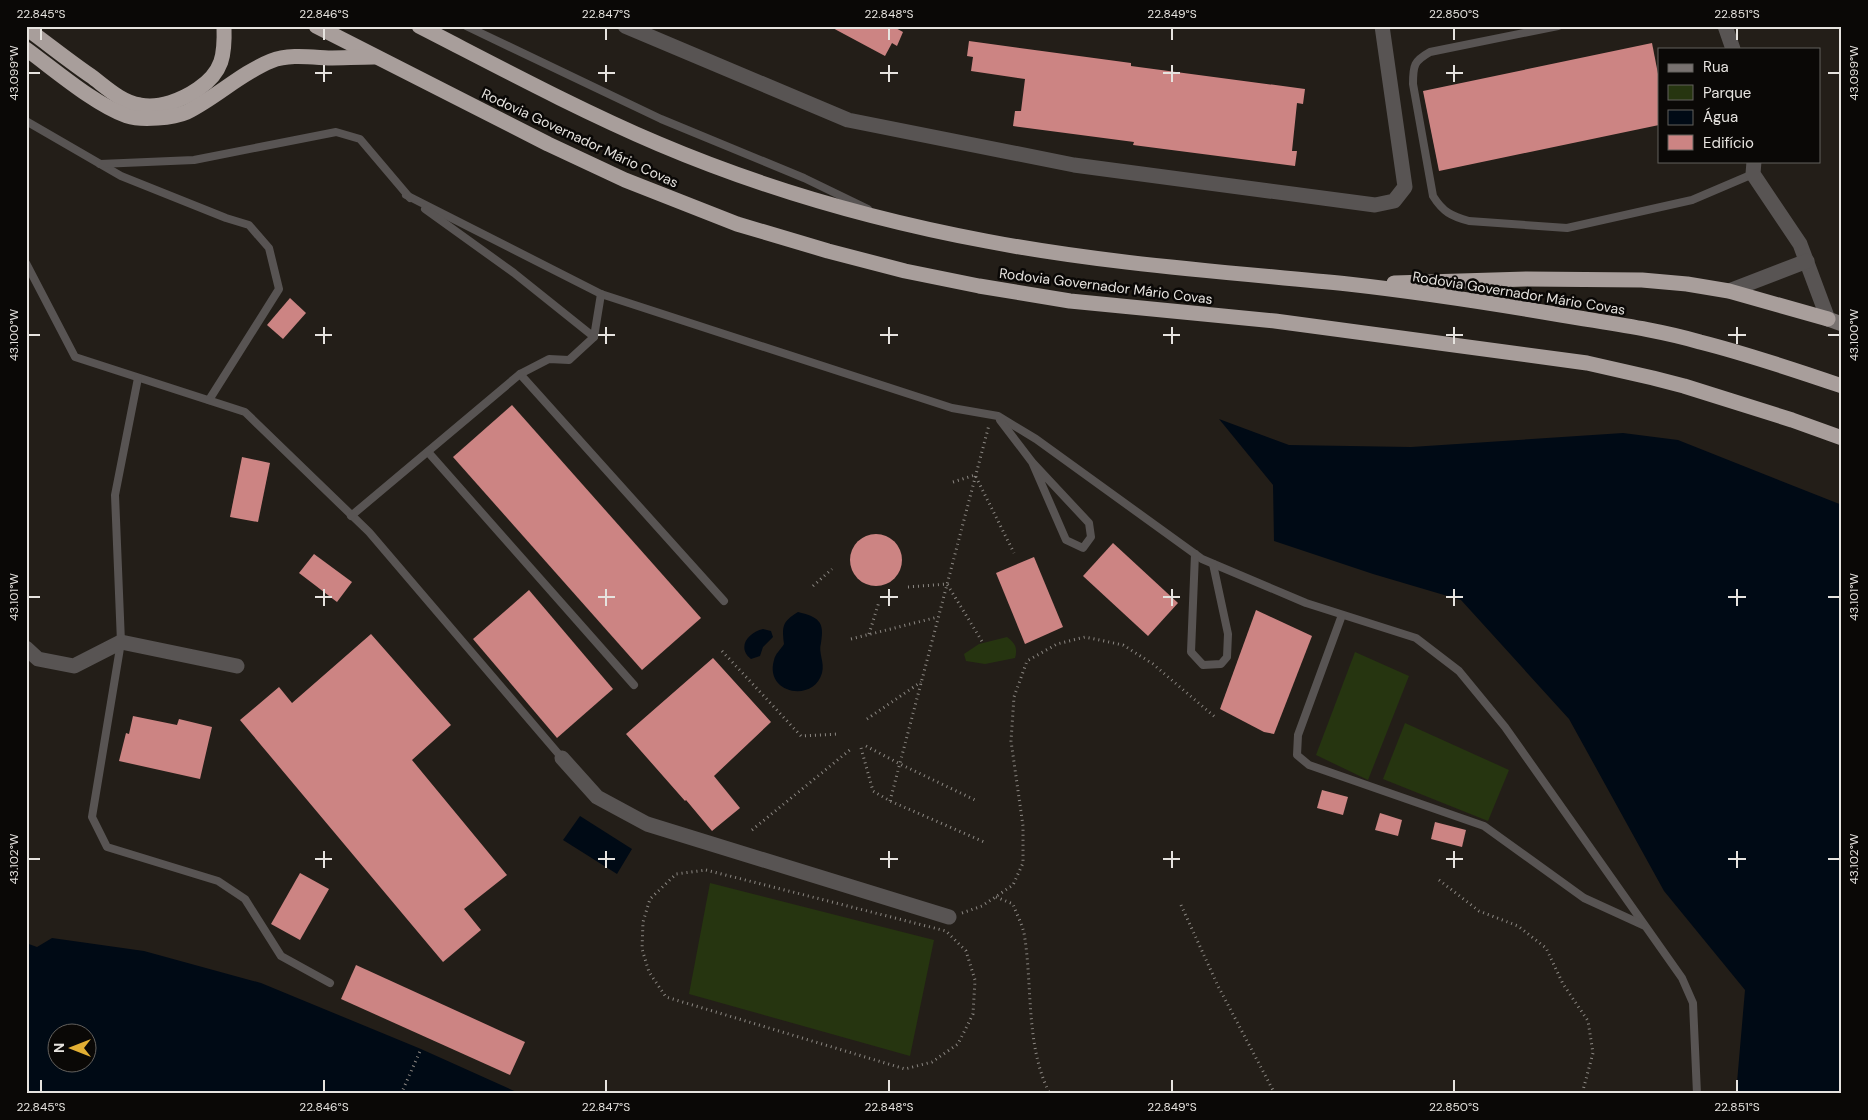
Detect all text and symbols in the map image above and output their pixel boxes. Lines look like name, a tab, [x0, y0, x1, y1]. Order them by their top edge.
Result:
text: 22.845°S	[16, 6, 66, 22]
text: 22.846°S	[299, 6, 349, 22]
text: 22.847°S	[582, 6, 630, 22]
text: 22.848°S	[864, 6, 914, 22]
text: 22.849°S	[1147, 6, 1197, 22]
text: 22.850°S	[1429, 6, 1479, 22]
text: 22.851°S	[1714, 6, 1760, 22]
text: 43.099°W	[6, 45, 22, 101]
text: 43.099°W	[1846, 45, 1862, 101]
legend	[1658, 48, 1820, 162]
text: Rua	[1703, 57, 1729, 77]
text: Parque	[1703, 83, 1751, 103]
street label: Rodovia Governador Mário Covas	[479, 84, 681, 192]
text: Água	[1703, 107, 1738, 127]
text: Edifício	[1703, 133, 1754, 153]
street label: Rodovia Governador Mário Covas	[998, 264, 1214, 308]
street label: Rodovia Governador Mário Covas	[1411, 267, 1627, 319]
text: 43.100°W	[6, 308, 22, 361]
text: 43.100°W	[1846, 308, 1862, 361]
text: 43.101°W	[6, 573, 22, 621]
text: 43.101°W	[1846, 573, 1862, 621]
text: 43.102°W	[6, 833, 22, 884]
text: 43.102°W	[1846, 833, 1862, 884]
north arrow	[48, 1022, 98, 1072]
text: N	[50, 1043, 68, 1053]
text: 22.845°S	[16, 1099, 66, 1115]
text: 22.846°S	[299, 1099, 349, 1115]
text: 22.847°S	[582, 1099, 630, 1115]
text: 22.848°S	[864, 1099, 914, 1115]
text: 22.849°S	[1147, 1099, 1197, 1115]
text: 22.850°S	[1429, 1099, 1479, 1115]
text: 22.851°S	[1714, 1099, 1760, 1115]

